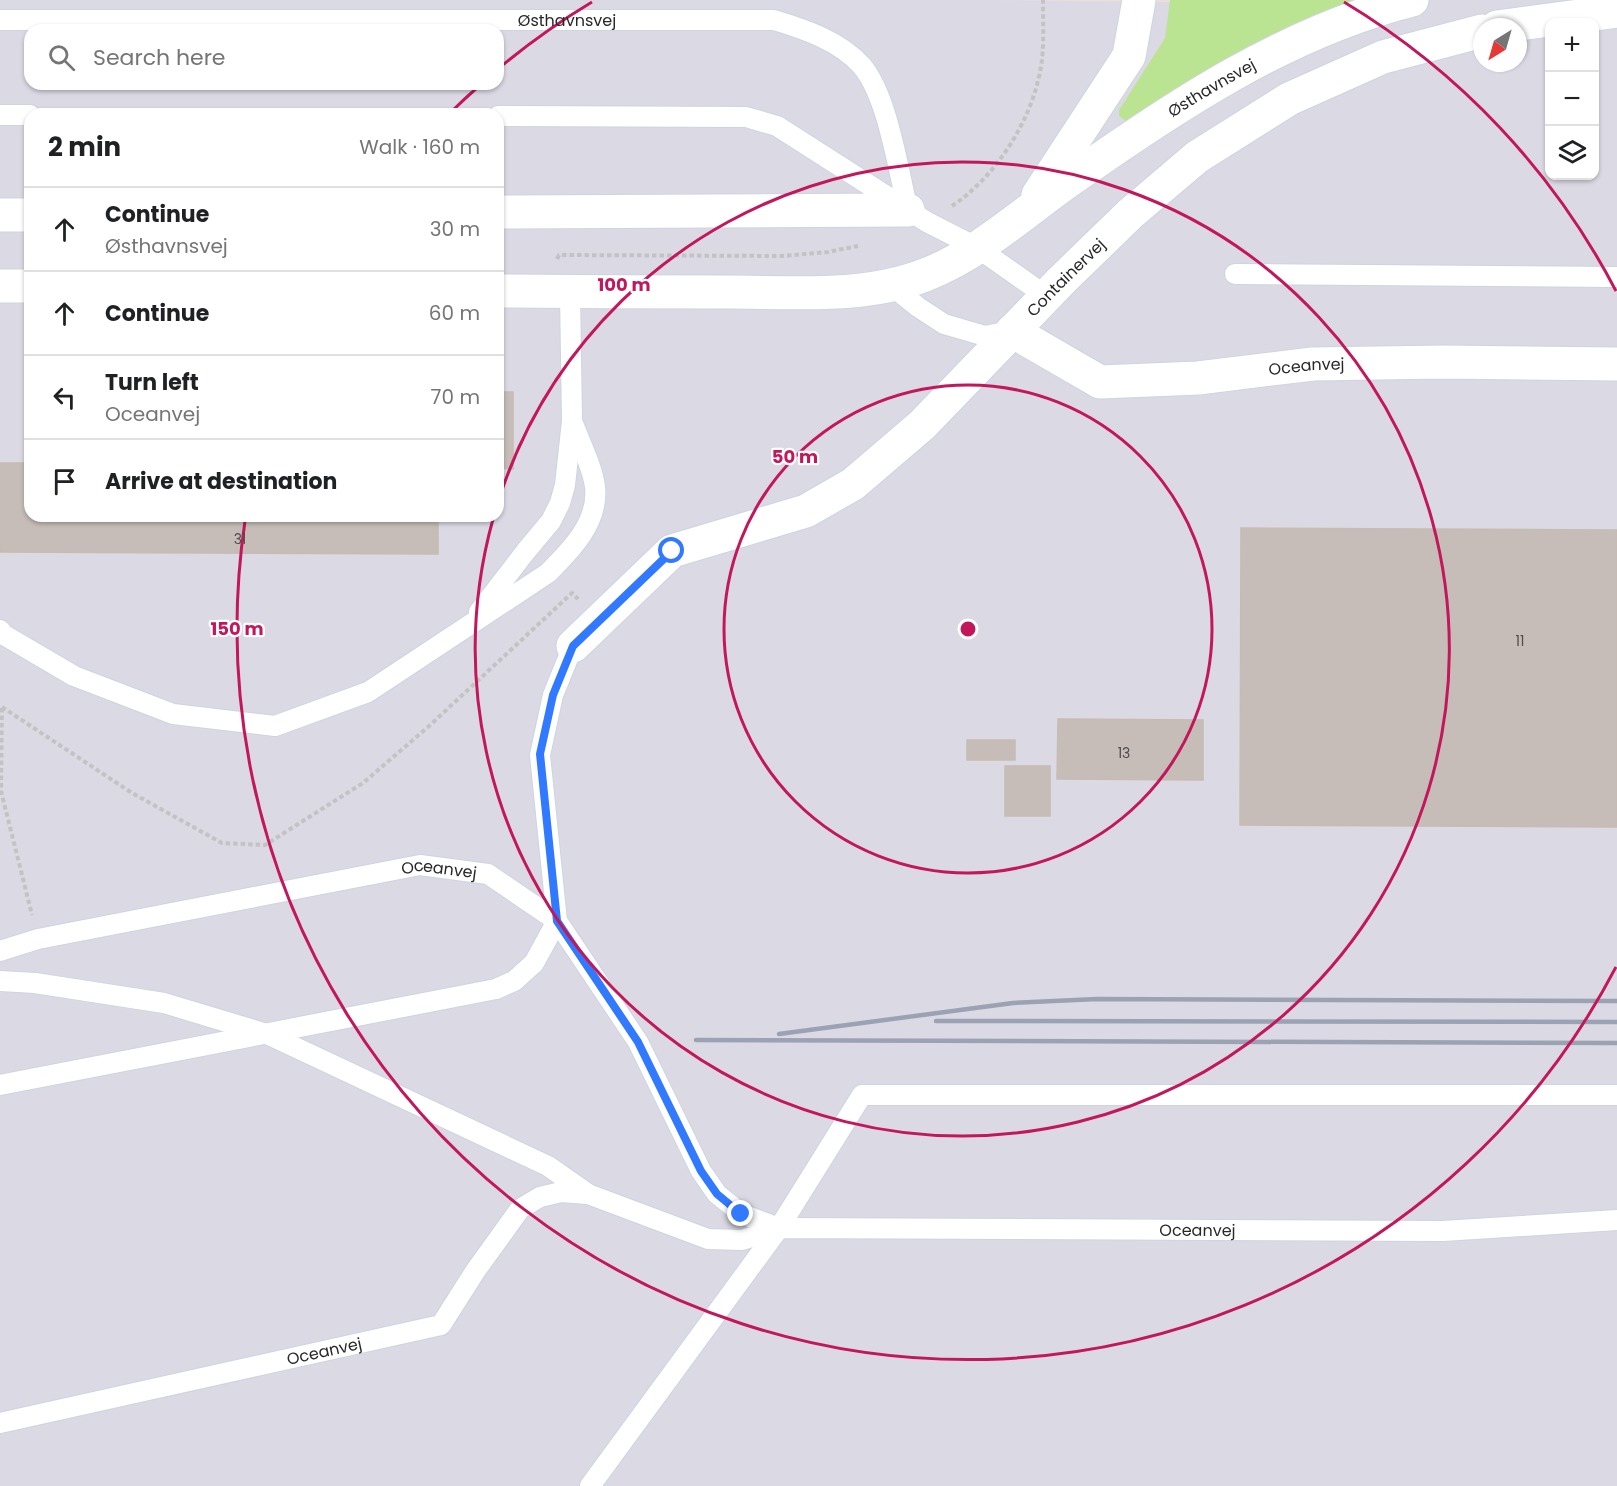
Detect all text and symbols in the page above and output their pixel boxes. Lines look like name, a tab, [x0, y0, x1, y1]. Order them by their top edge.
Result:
street label: Østhavnsvej	[518, 9, 616, 32]
north arrow	[1473, 18, 1527, 72]
map controls	[1545, 18, 1599, 180]
button: +	[1545, 18, 1599, 72]
search box	[24, 24, 504, 90]
icon: search	[45, 41, 78, 74]
text: Search here	[93, 42, 226, 73]
street label: Østhavnsvej	[1163, 53, 1260, 123]
button: −	[1545, 72, 1599, 126]
button: layers	[1545, 126, 1599, 180]
text: 2 min	[48, 129, 121, 165]
text: Walk · 160 m	[359, 133, 480, 161]
text: Continue	[105, 199, 209, 230]
icon: ahead	[48, 213, 81, 246]
text: 30 m	[430, 215, 480, 243]
text: Østhavnsvej	[105, 232, 228, 260]
street label: Containervej	[1022, 233, 1110, 322]
text: 100 m	[597, 272, 651, 297]
icon: ahead	[48, 297, 81, 330]
text: Continue	[105, 298, 209, 329]
text: 60 m	[429, 299, 480, 327]
street label: Oceanvej	[1267, 353, 1345, 381]
text: Turn left	[105, 367, 199, 398]
icon: left	[48, 381, 81, 414]
text: 70 m	[431, 383, 480, 411]
text: Oceanvej	[105, 400, 200, 428]
text: 50 m	[772, 444, 818, 469]
icon: arrive	[48, 465, 81, 498]
text: Arrive at destination	[105, 466, 337, 497]
house number: 31	[234, 529, 246, 549]
route start	[658, 537, 684, 563]
text: 150 m	[210, 616, 264, 641]
centre of rings	[958, 619, 978, 639]
house number: 11	[1516, 631, 1524, 651]
house number: 13	[1118, 743, 1130, 763]
street label: Oceanvej	[399, 854, 478, 884]
route end	[727, 1200, 753, 1226]
street label: Oceanvej	[1159, 1219, 1236, 1242]
street label: Oceanvej	[285, 1332, 364, 1371]

